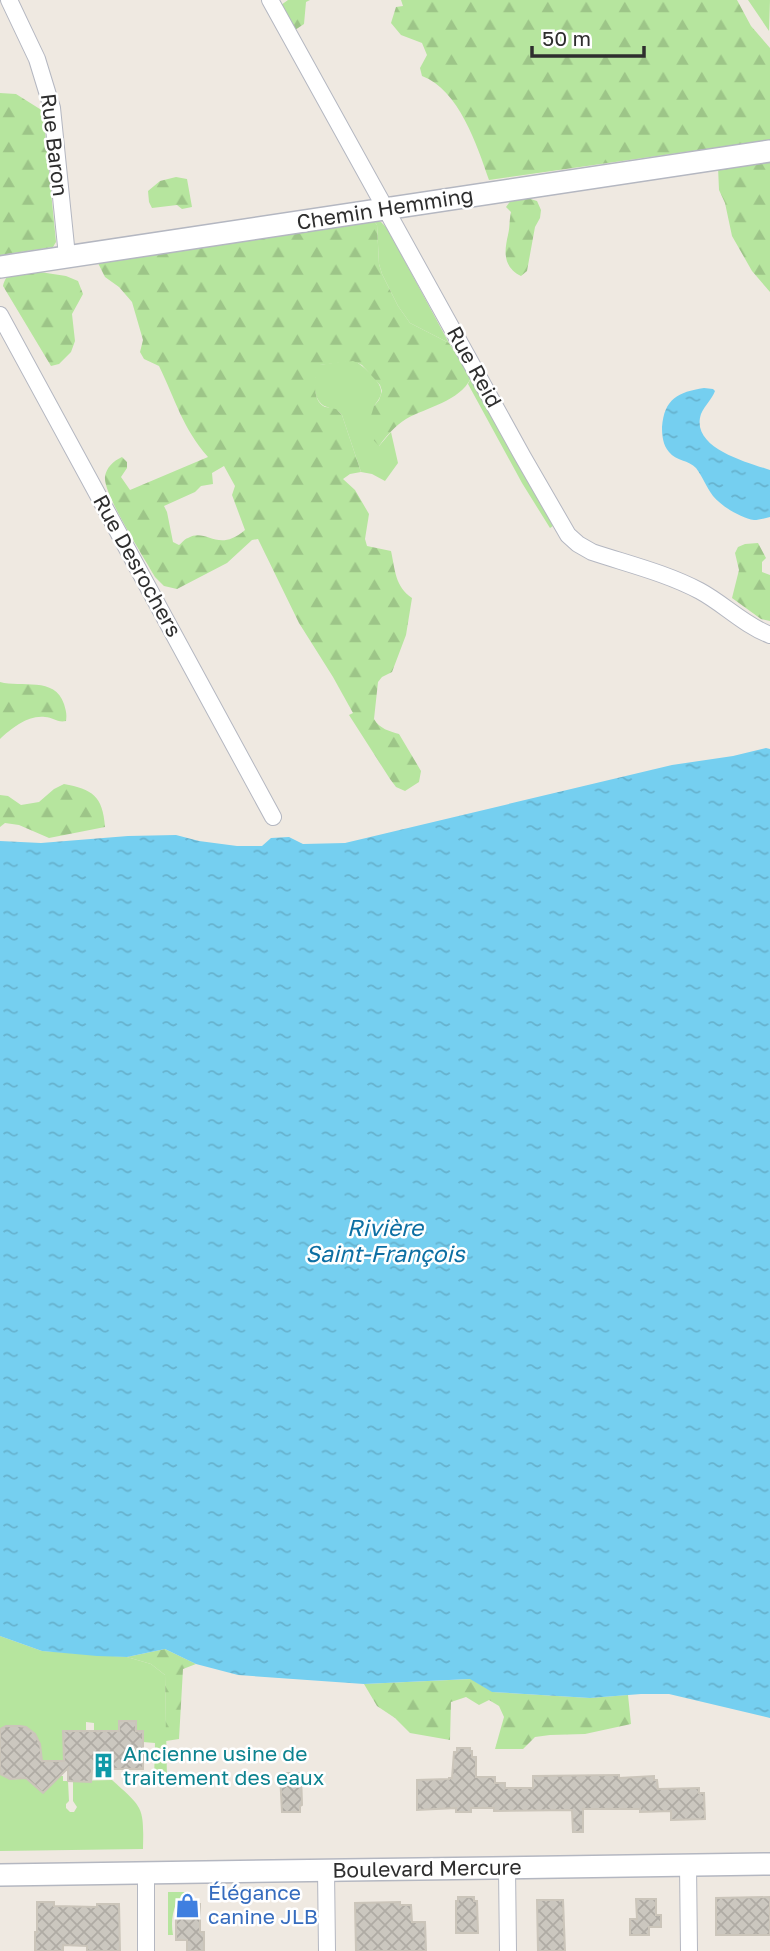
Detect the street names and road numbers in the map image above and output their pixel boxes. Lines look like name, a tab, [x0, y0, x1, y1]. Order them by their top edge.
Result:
street label: Rue Baron	[36, 92, 74, 198]
street label: Chemin Hemming	[295, 181, 475, 235]
street label: Rue Reid	[442, 321, 508, 412]
street label: Rue Desrochers	[88, 490, 188, 641]
street label: Boulevard Mercure	[332, 1853, 522, 1883]

